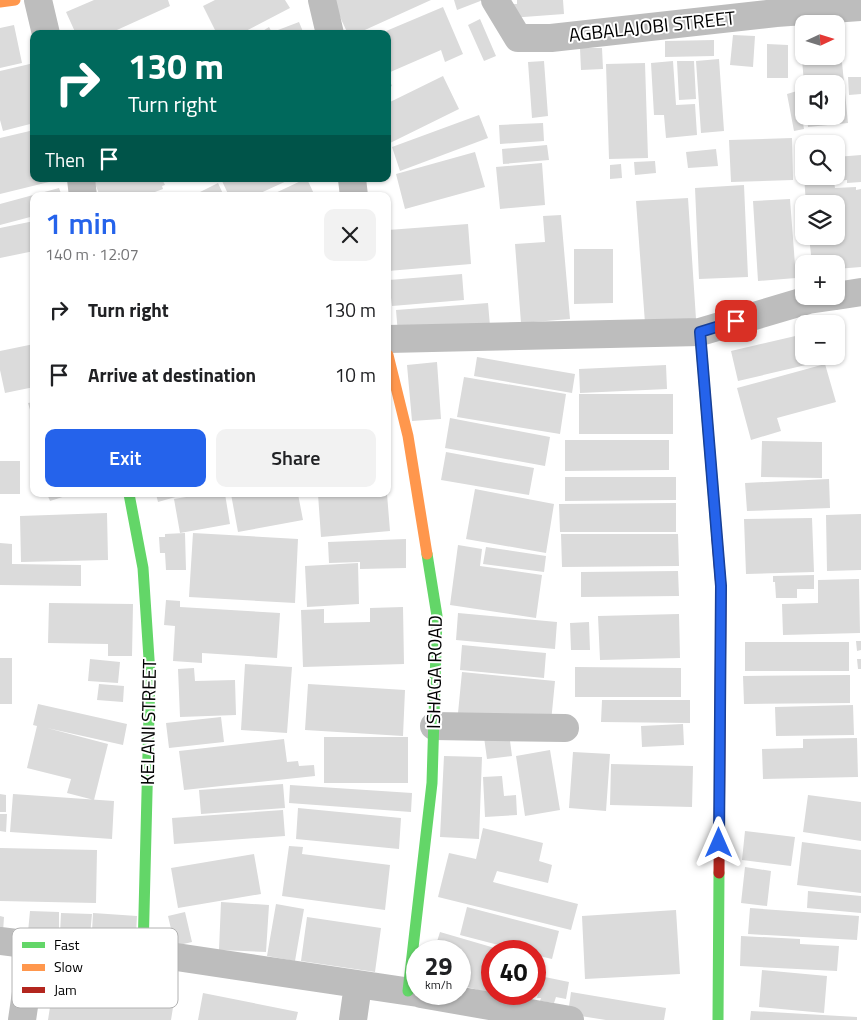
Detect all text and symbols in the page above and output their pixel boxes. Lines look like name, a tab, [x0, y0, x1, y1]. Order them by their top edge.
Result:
street label: AGBALAJOBI STREET	[567, 2, 737, 49]
north arrow	[795, 15, 845, 65]
map controls	[795, 15, 845, 365]
text: 130 m	[128, 39, 224, 93]
icon: right	[45, 50, 110, 115]
button: sound	[795, 75, 845, 125]
text: Turn right	[128, 87, 217, 121]
button: search	[795, 135, 845, 185]
text: Then	[45, 145, 85, 174]
icon: arrive	[95, 145, 123, 173]
button: layers	[795, 195, 845, 245]
text: 1 min	[45, 200, 117, 246]
button: close	[324, 209, 376, 261]
text: 140 m · 12:07	[45, 242, 139, 266]
button: +	[795, 255, 845, 305]
text: Turn right	[88, 295, 169, 324]
text: 130 m	[324, 295, 376, 324]
icon: right	[45, 296, 73, 324]
pin	[715, 300, 757, 342]
icon: arrive	[722, 307, 750, 335]
button: −	[795, 315, 845, 365]
text: Arrive at destination	[88, 360, 256, 389]
text: 10 m	[335, 360, 376, 389]
icon: arrive	[45, 361, 73, 389]
button: Exit	[45, 429, 206, 487]
button: Share	[216, 429, 376, 487]
street label: ISHAGA ROAD	[418, 615, 449, 729]
street label: KELANI STREET	[132, 659, 163, 785]
position arrow	[692, 816, 744, 868]
legend	[12, 928, 178, 1008]
text: Fast	[54, 934, 79, 955]
speed limit sign: 40	[481, 940, 546, 1005]
text: 29	[424, 947, 453, 985]
text: Slow	[54, 956, 83, 977]
text: km/h	[425, 975, 452, 994]
text: Jam	[54, 979, 77, 1000]

